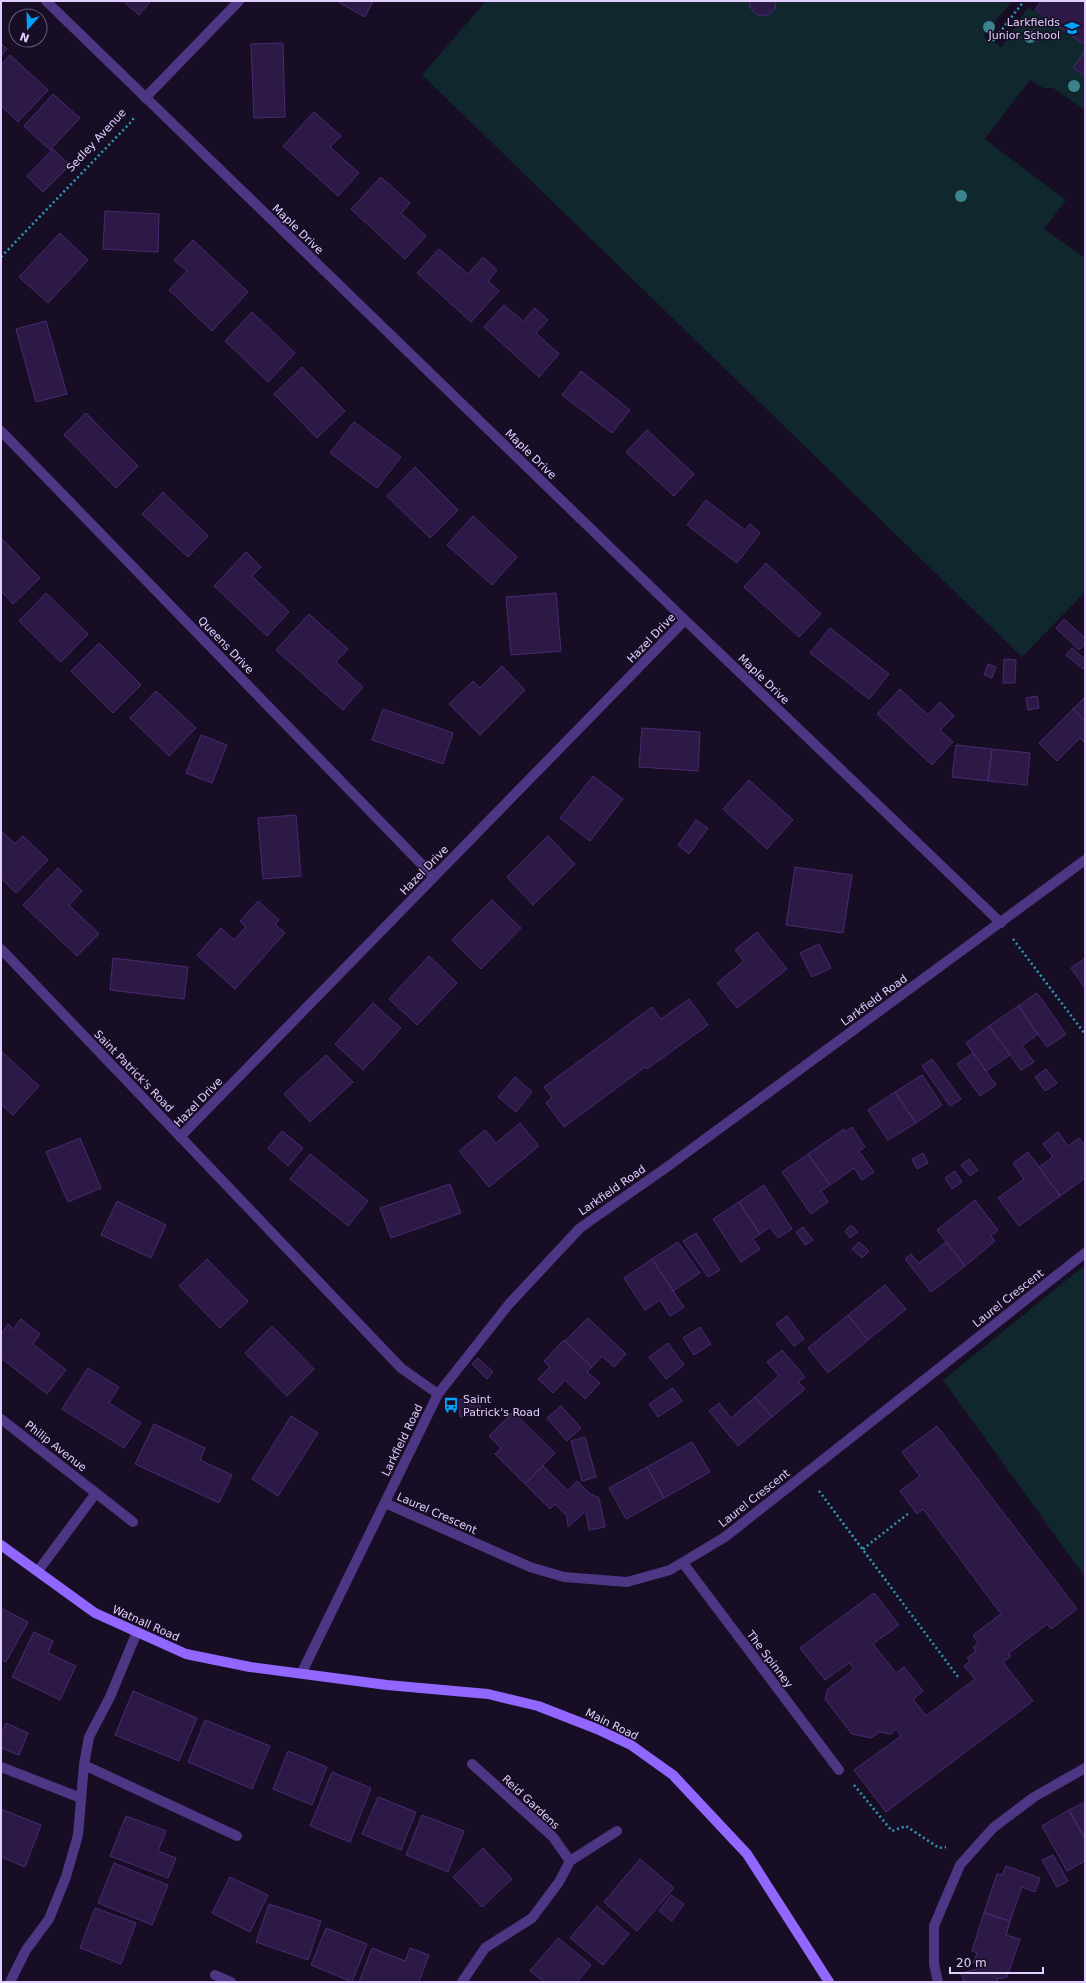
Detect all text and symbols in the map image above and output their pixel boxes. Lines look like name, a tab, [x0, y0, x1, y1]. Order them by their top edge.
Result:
north arrow	[8, 8, 48, 48]
place label: Larkfields Junior School	[987, 16, 1060, 42]
school or university icon: Larkfields Junior School	[1063, 19, 1081, 37]
text: N	[18, 29, 31, 45]
street label: Sedley Avenue	[64, 106, 129, 175]
street label: Maple Drive	[269, 202, 326, 257]
street label: Maple Drive	[502, 427, 559, 482]
street label: Hazel Drive	[625, 611, 678, 666]
street label: Queens Drive	[195, 614, 256, 677]
street label: Maple Drive	[735, 652, 792, 707]
street label: Hazel Drive	[398, 843, 451, 898]
street label: Larkfield Road	[839, 972, 910, 1029]
street label: Saint Patrick's Road	[91, 1028, 176, 1115]
street label: Hazel Drive	[172, 1075, 225, 1130]
street label: Larkfield Road	[576, 1163, 648, 1218]
street label: Laurel Crescent	[970, 1266, 1047, 1330]
place label: Saint Patrick's Road	[463, 1393, 540, 1419]
bus stop icon: Saint Patrick's Road	[442, 1396, 460, 1414]
street label: Larkfield Road	[379, 1402, 426, 1478]
street label: Philip Avenue	[22, 1418, 89, 1474]
street label: Laurel Crescent	[716, 1466, 793, 1530]
street label: Laurel Crescent	[395, 1490, 479, 1537]
street label: Watnall Road	[110, 1603, 181, 1644]
street label: The Spinney	[743, 1627, 796, 1691]
street label: Main Road	[583, 1706, 640, 1743]
street label: Reid Gardens	[499, 1773, 562, 1832]
scale bar	[950, 1949, 1043, 1975]
text: 20 m	[956, 1956, 987, 1970]

